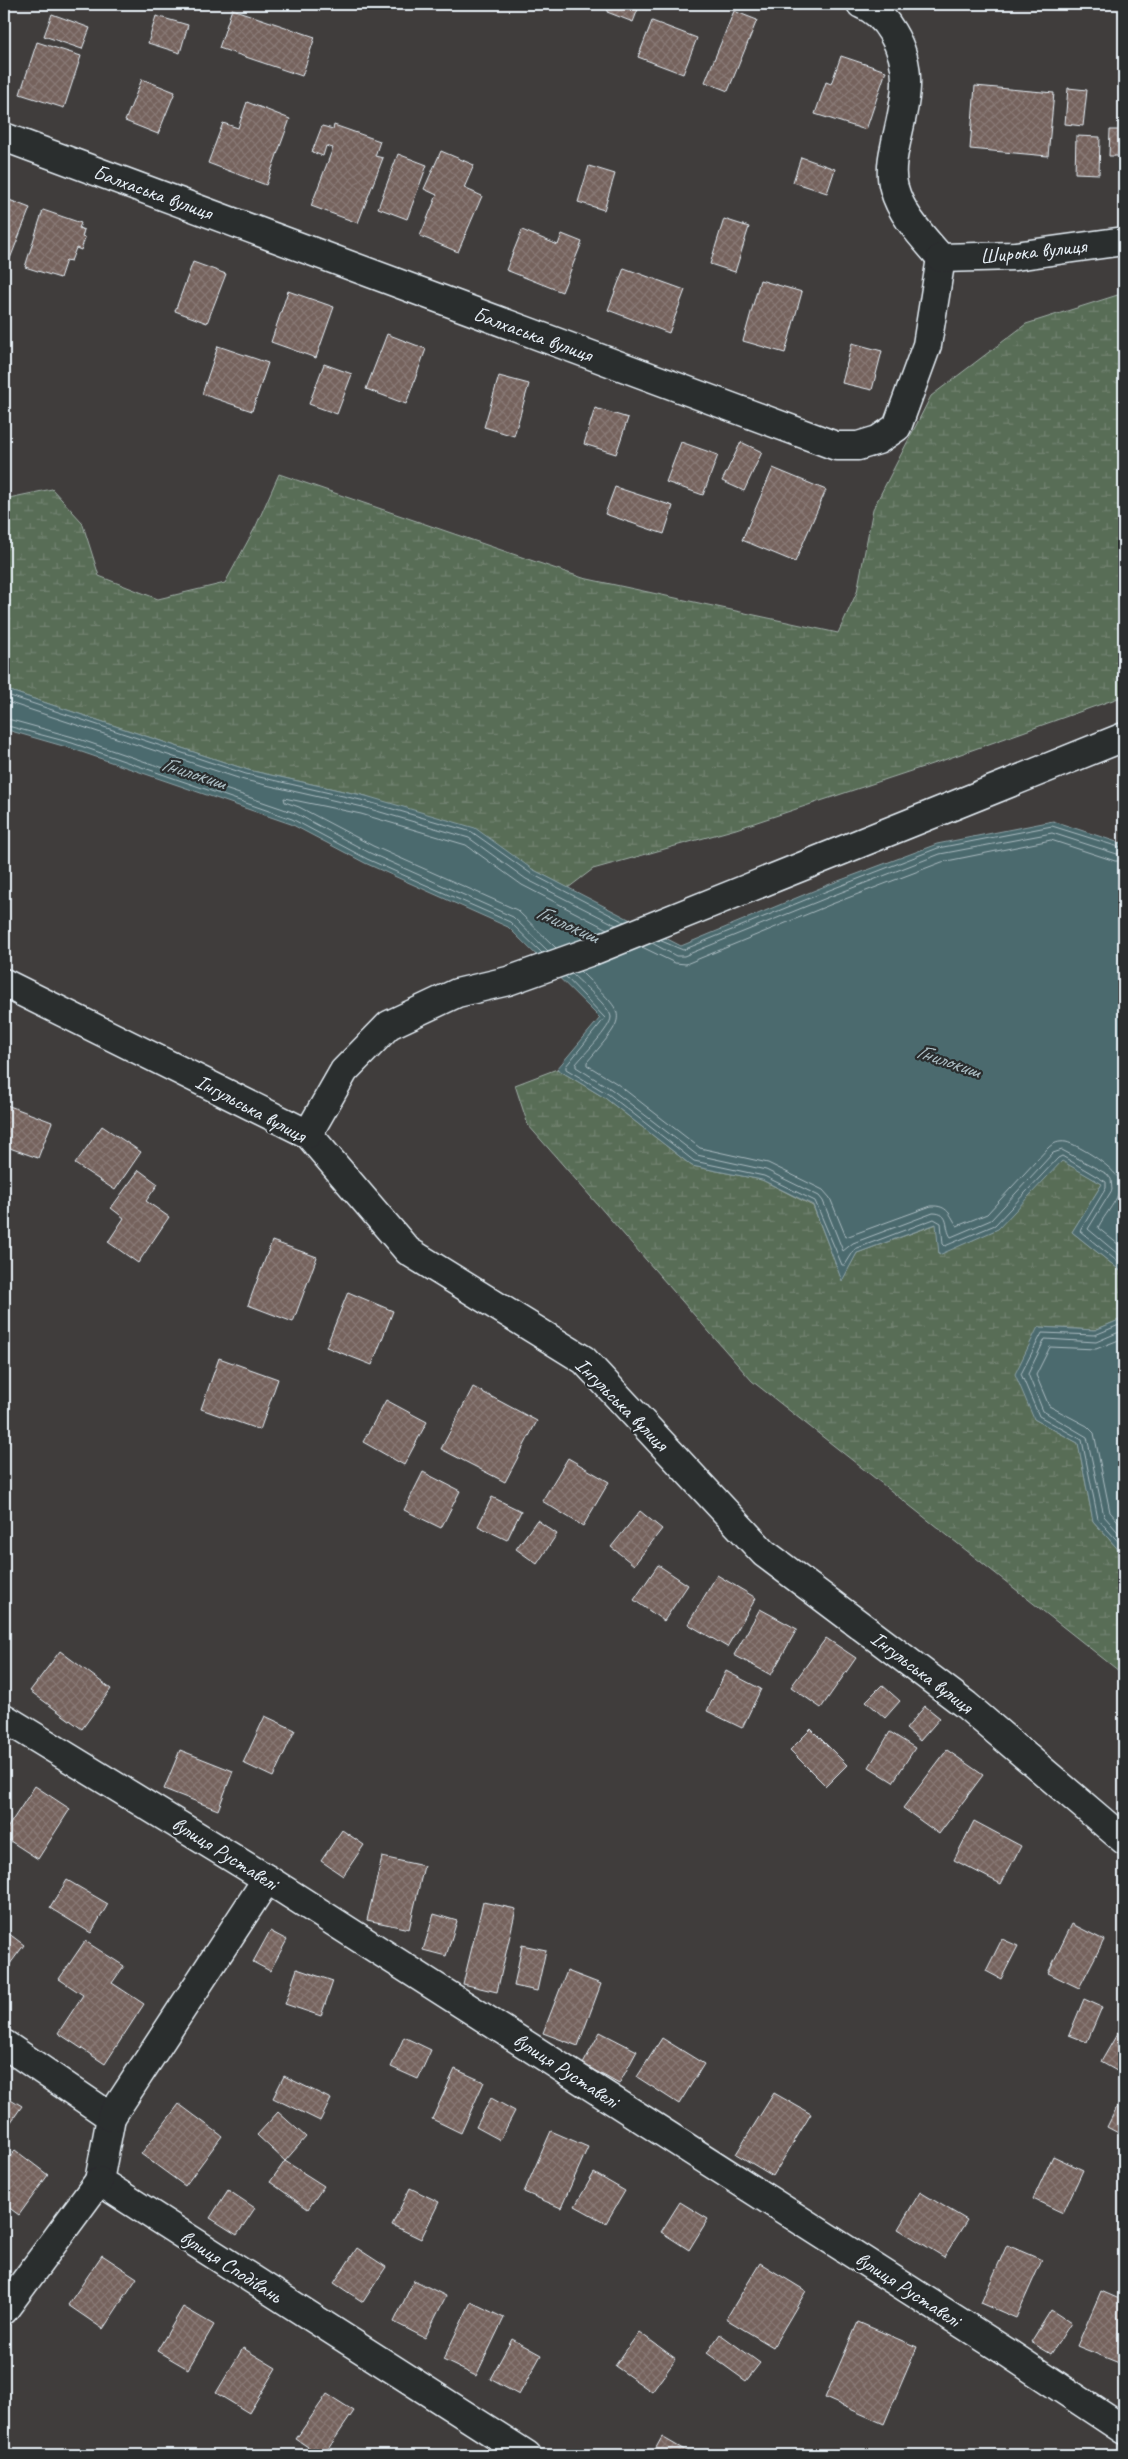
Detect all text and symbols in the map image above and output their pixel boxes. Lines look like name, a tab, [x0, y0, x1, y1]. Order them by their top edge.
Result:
street label: Балхаська вулиця	[90, 158, 218, 226]
street label: Широка вулиця	[979, 232, 1089, 270]
street label: Балхаська вулиця	[470, 300, 598, 368]
water label: Гнилокиш	[158, 749, 231, 797]
water label: Гнилокиш	[532, 898, 605, 951]
water label: Гнилокиш	[913, 1037, 986, 1086]
street label: Інгульська вулиця	[191, 1068, 312, 1149]
street label: Інгульська вулиця	[570, 1352, 675, 1457]
street label: Інгульська вулиця	[866, 1625, 980, 1720]
street label: вулиця Руставелі	[167, 1810, 285, 1897]
street label: вулиця Руставелі	[509, 2026, 626, 2115]
street label: вулиця Сподівань	[175, 2223, 288, 2309]
street label: вулиця Руставелі	[851, 2245, 968, 2334]

